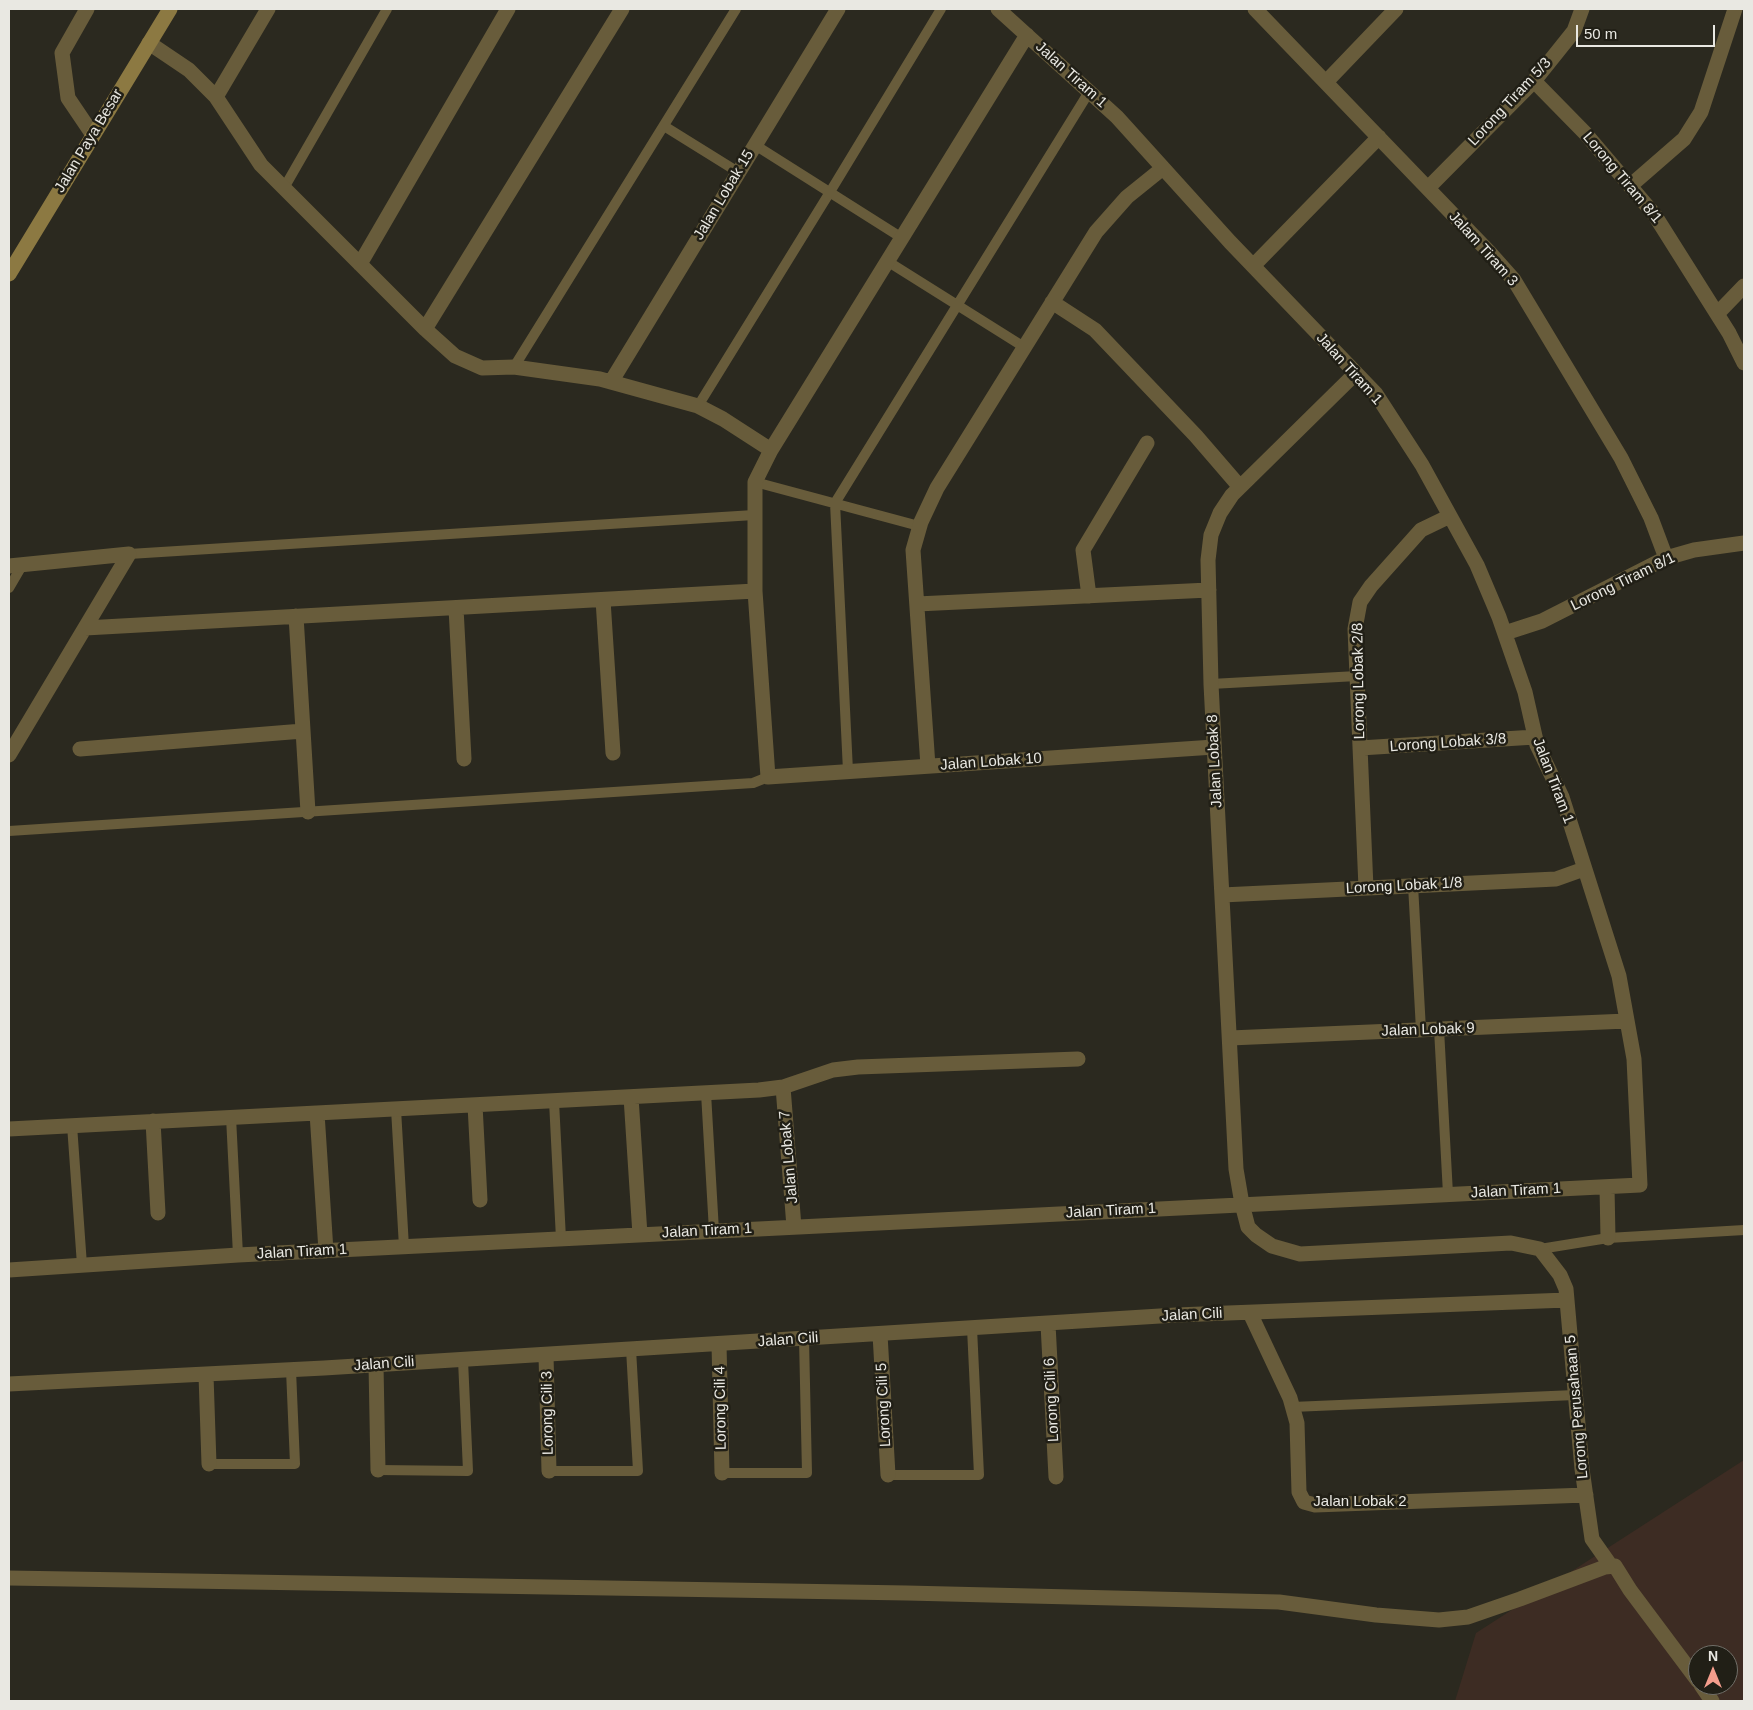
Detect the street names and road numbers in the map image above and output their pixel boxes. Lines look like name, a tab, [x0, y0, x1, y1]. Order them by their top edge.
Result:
street label: Jalan Tiram 1	[1031, 38, 1111, 112]
street label: Lorong Tiram 5/3	[1465, 54, 1555, 150]
street label: Jalan Paya Besar	[51, 86, 127, 196]
street label: Lorong Tiram 8/1	[1579, 129, 1665, 227]
street label: Jalan Lobak 15	[690, 147, 758, 243]
street label: Jalam Tiram 3	[1445, 208, 1521, 290]
street label: Jalan Tiram 1	[1312, 329, 1386, 409]
street label: Lorong Tiram 8/1	[1568, 549, 1678, 615]
street label: Lorong Lobak 2/8	[1349, 622, 1369, 740]
street label: Jalan Lobak 8	[1204, 714, 1226, 808]
street label: Lorong Lobak 3/8	[1389, 730, 1507, 756]
street label: Jalan Tiram 1	[1528, 736, 1578, 826]
street label: Jalan Lobak 10	[940, 749, 1042, 775]
street label: Lorong Lobak 1/8	[1345, 874, 1463, 898]
street label: Jalan Lobak 9	[1381, 1019, 1475, 1041]
street label: Jalan Lobak 7	[776, 1110, 802, 1204]
street label: Jalan Tiram 1	[1470, 1180, 1562, 1202]
street label: Jalan Tiram 1	[1065, 1200, 1157, 1222]
street label: Jalan Tiram 1	[661, 1220, 753, 1242]
street label: Jalan Tiram 1	[256, 1241, 348, 1263]
street label: Jalan Cili	[1161, 1304, 1223, 1326]
street label: Jalan Cili	[757, 1329, 819, 1351]
street label: Lorong Perusahaan 5	[1562, 1334, 1592, 1480]
street label: Jalan Cili	[353, 1353, 415, 1375]
street label: Lorong Cili 6	[1041, 1357, 1063, 1443]
street label: Lorong Cili 5	[873, 1362, 895, 1448]
street label: Lorong Cili 4	[711, 1366, 731, 1450]
street label: Lorong Cili 3	[538, 1371, 558, 1455]
street label: Jalan Lobak 2	[1313, 1493, 1407, 1511]

